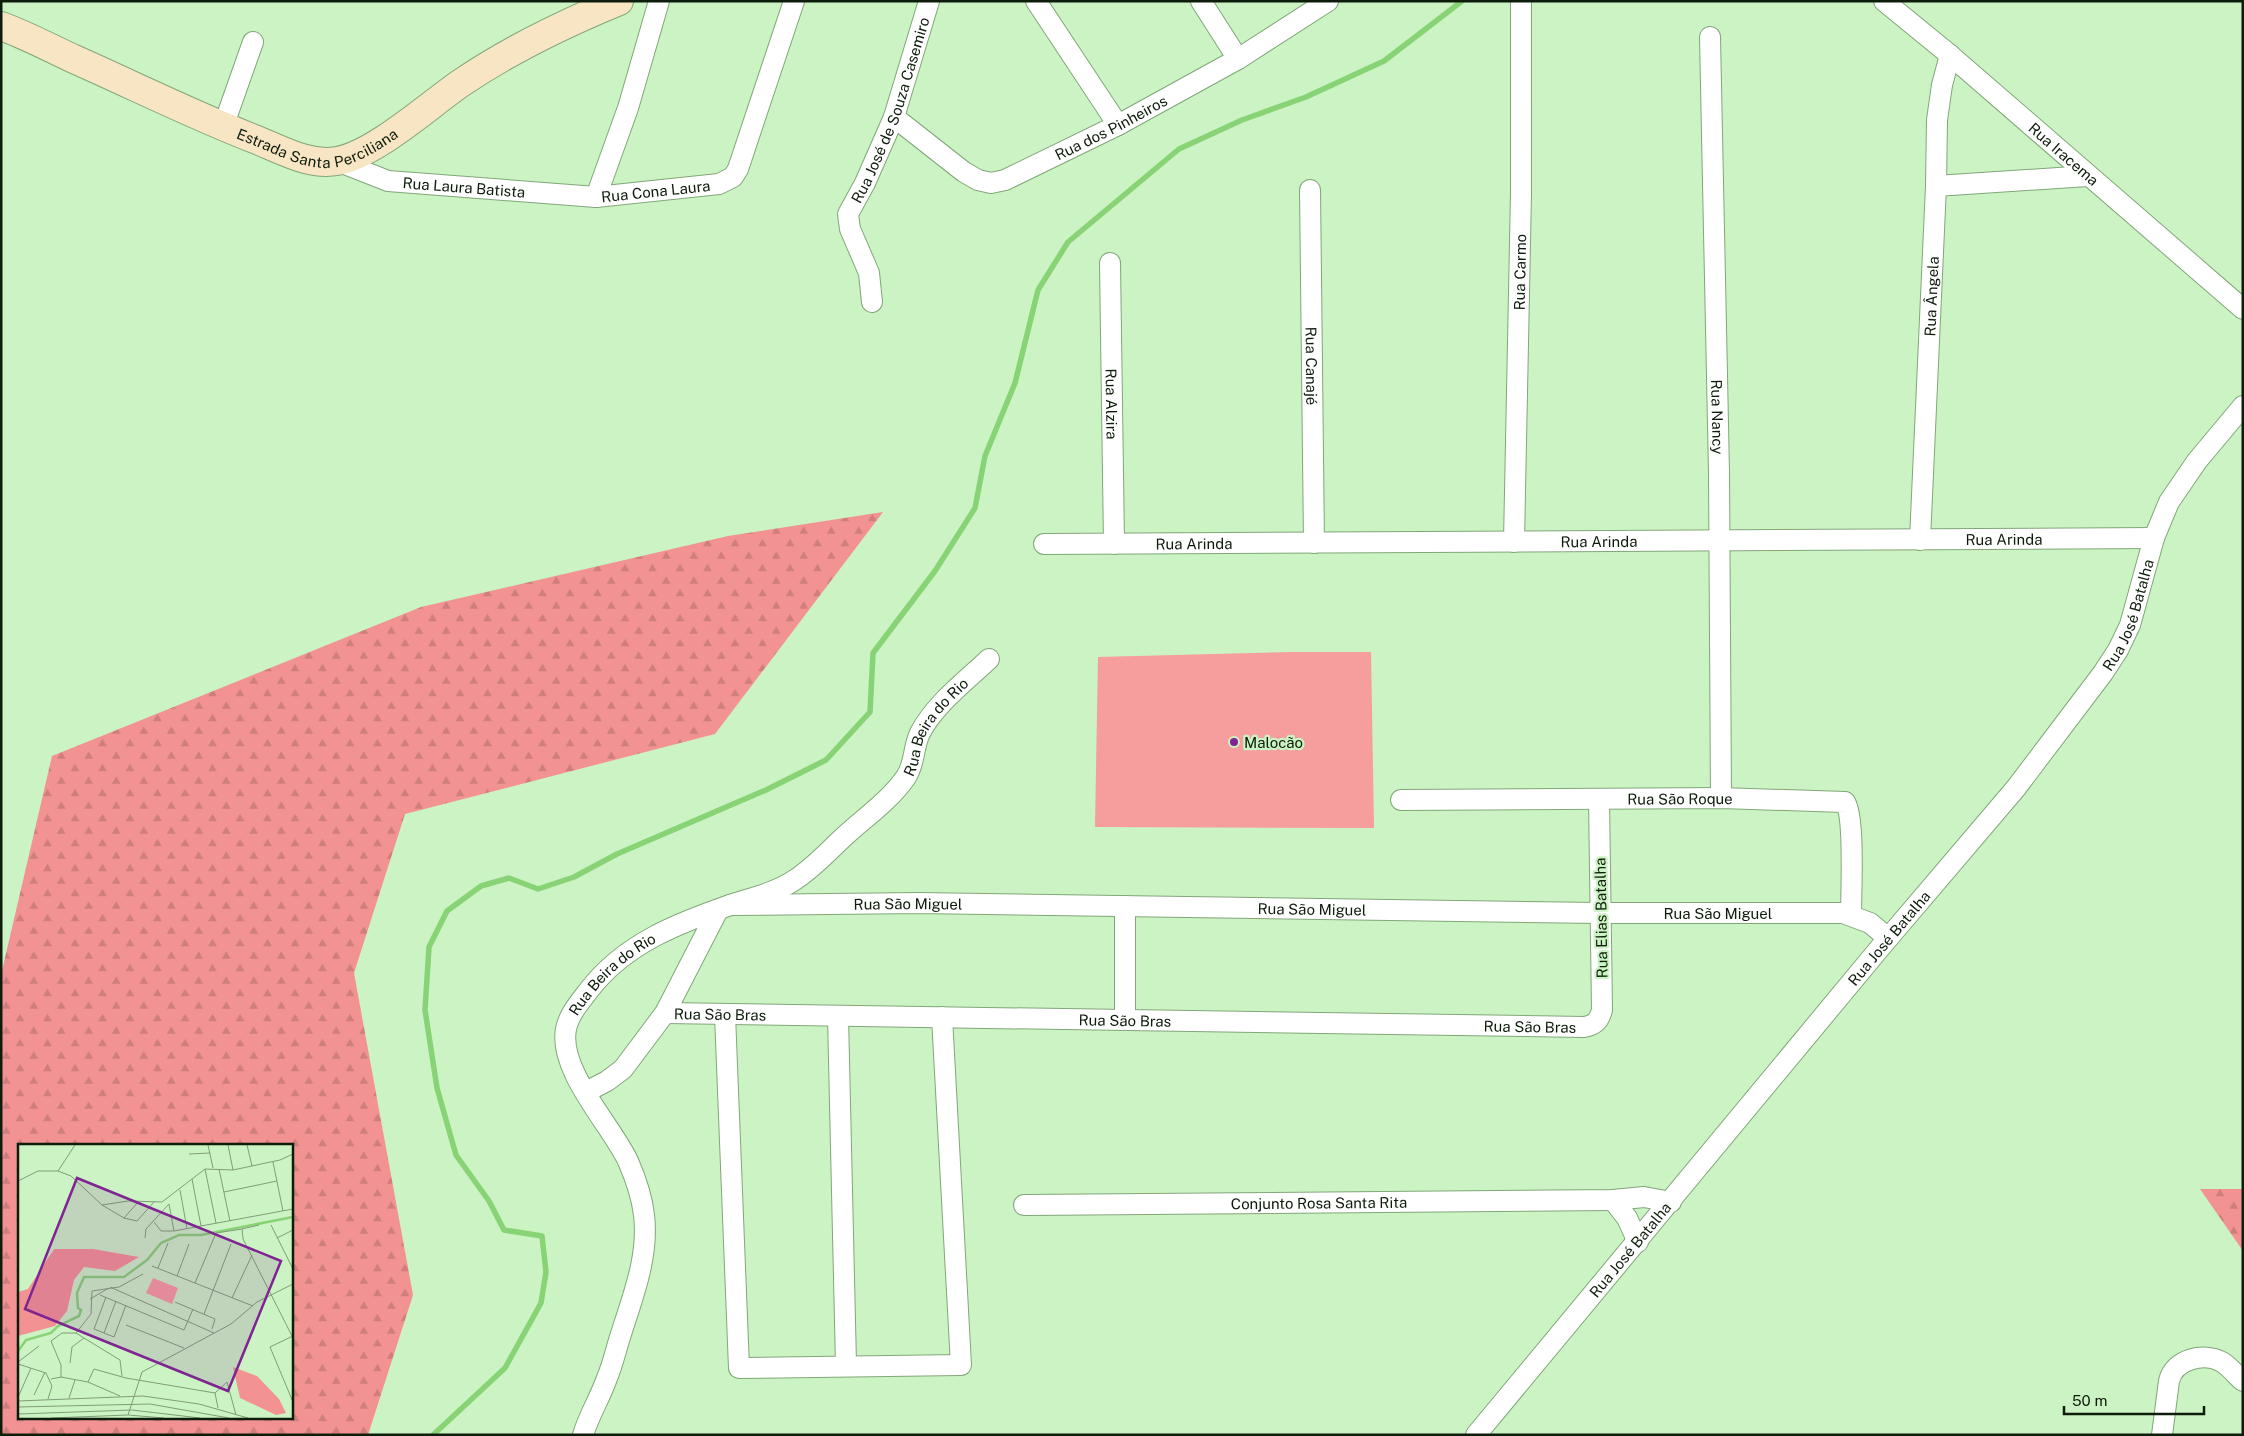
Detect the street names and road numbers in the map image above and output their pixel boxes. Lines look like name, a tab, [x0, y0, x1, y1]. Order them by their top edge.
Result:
street label: Rua José de Souza Casemiro	[847, 15, 932, 206]
street label: Rua dos Pinheiros	[1052, 91, 1170, 163]
street label: Estrada Santa Perciliana	[231, 118, 401, 138]
street label: Rua Iracema	[2026, 119, 2102, 189]
street label: Rua Laura Batista	[402, 174, 526, 200]
street label: Rua Cona Laura	[600, 176, 711, 205]
street label: Rua Carmo	[1510, 234, 1529, 311]
street label: Rua Ângela	[1921, 256, 1941, 337]
street label: Rua Canajé	[1303, 327, 1321, 405]
street label: Rua Alzira	[1103, 368, 1121, 440]
street label: Rua Nancy	[1709, 379, 1727, 455]
street label: Rua Arinda	[1965, 530, 2043, 548]
street label: Rua Arinda	[1560, 532, 1638, 550]
street label: Rua Arinda	[1155, 534, 1233, 552]
street label: Rua José Batalha	[2099, 557, 2156, 673]
street label: Rua Beira do Rio	[900, 674, 971, 778]
street label: Rua São Roque	[1627, 789, 1733, 807]
street label: Rua Elias Batalha	[1591, 857, 1611, 979]
street label: Rua José Batalha	[1844, 887, 1933, 989]
street label: Rua São Miguel	[853, 894, 963, 912]
street label: Rua São Miguel	[1257, 899, 1367, 918]
street label: Rua São Miguel	[1663, 905, 1772, 922]
street label: Rua Beira do Rio	[565, 929, 658, 1018]
street label: Rua São Bras	[674, 1005, 766, 1023]
street label: Rua São Bras	[1079, 1011, 1171, 1029]
street label: Rua São Bras	[1484, 1017, 1576, 1035]
street label: Conjunto Rosa Santa Rita	[1231, 1193, 1407, 1212]
street label: Rua José Batalha	[1586, 1199, 1674, 1300]

